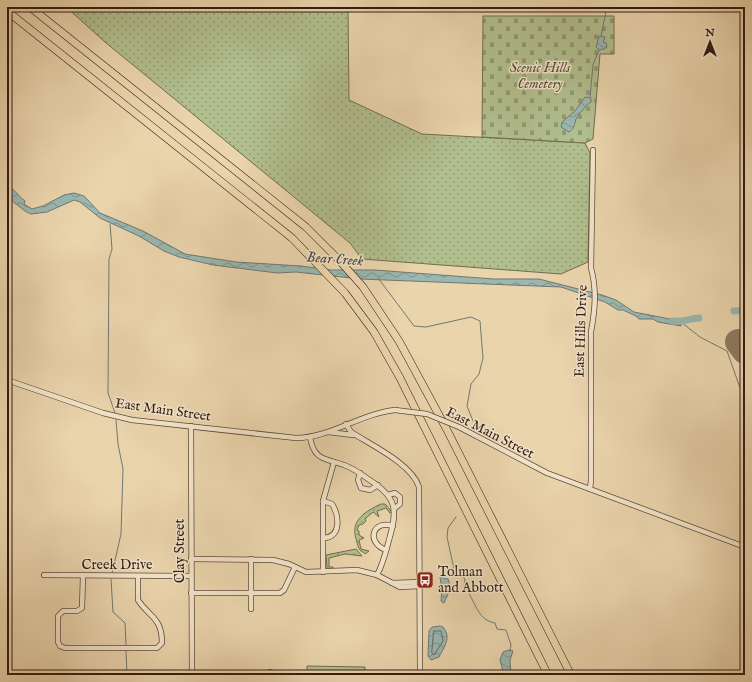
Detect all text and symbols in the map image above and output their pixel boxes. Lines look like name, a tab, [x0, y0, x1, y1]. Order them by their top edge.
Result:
north arrow	[690, 22, 730, 62]
text: N	[704, 26, 715, 40]
park label: Scenic Hills Cemetery	[510, 59, 571, 93]
water label: Bear Creek	[306, 248, 364, 270]
street label: East Hills Drive	[570, 284, 592, 378]
street label: East Main Street	[114, 394, 212, 426]
street label: East Main Street	[443, 403, 537, 463]
street label: Clay Street	[171, 519, 189, 583]
street label: Creek Drive	[81, 556, 153, 574]
place label: Tolman and Abbott	[438, 563, 504, 597]
bus stop icon: Tolman and Abbott	[415, 570, 435, 590]

